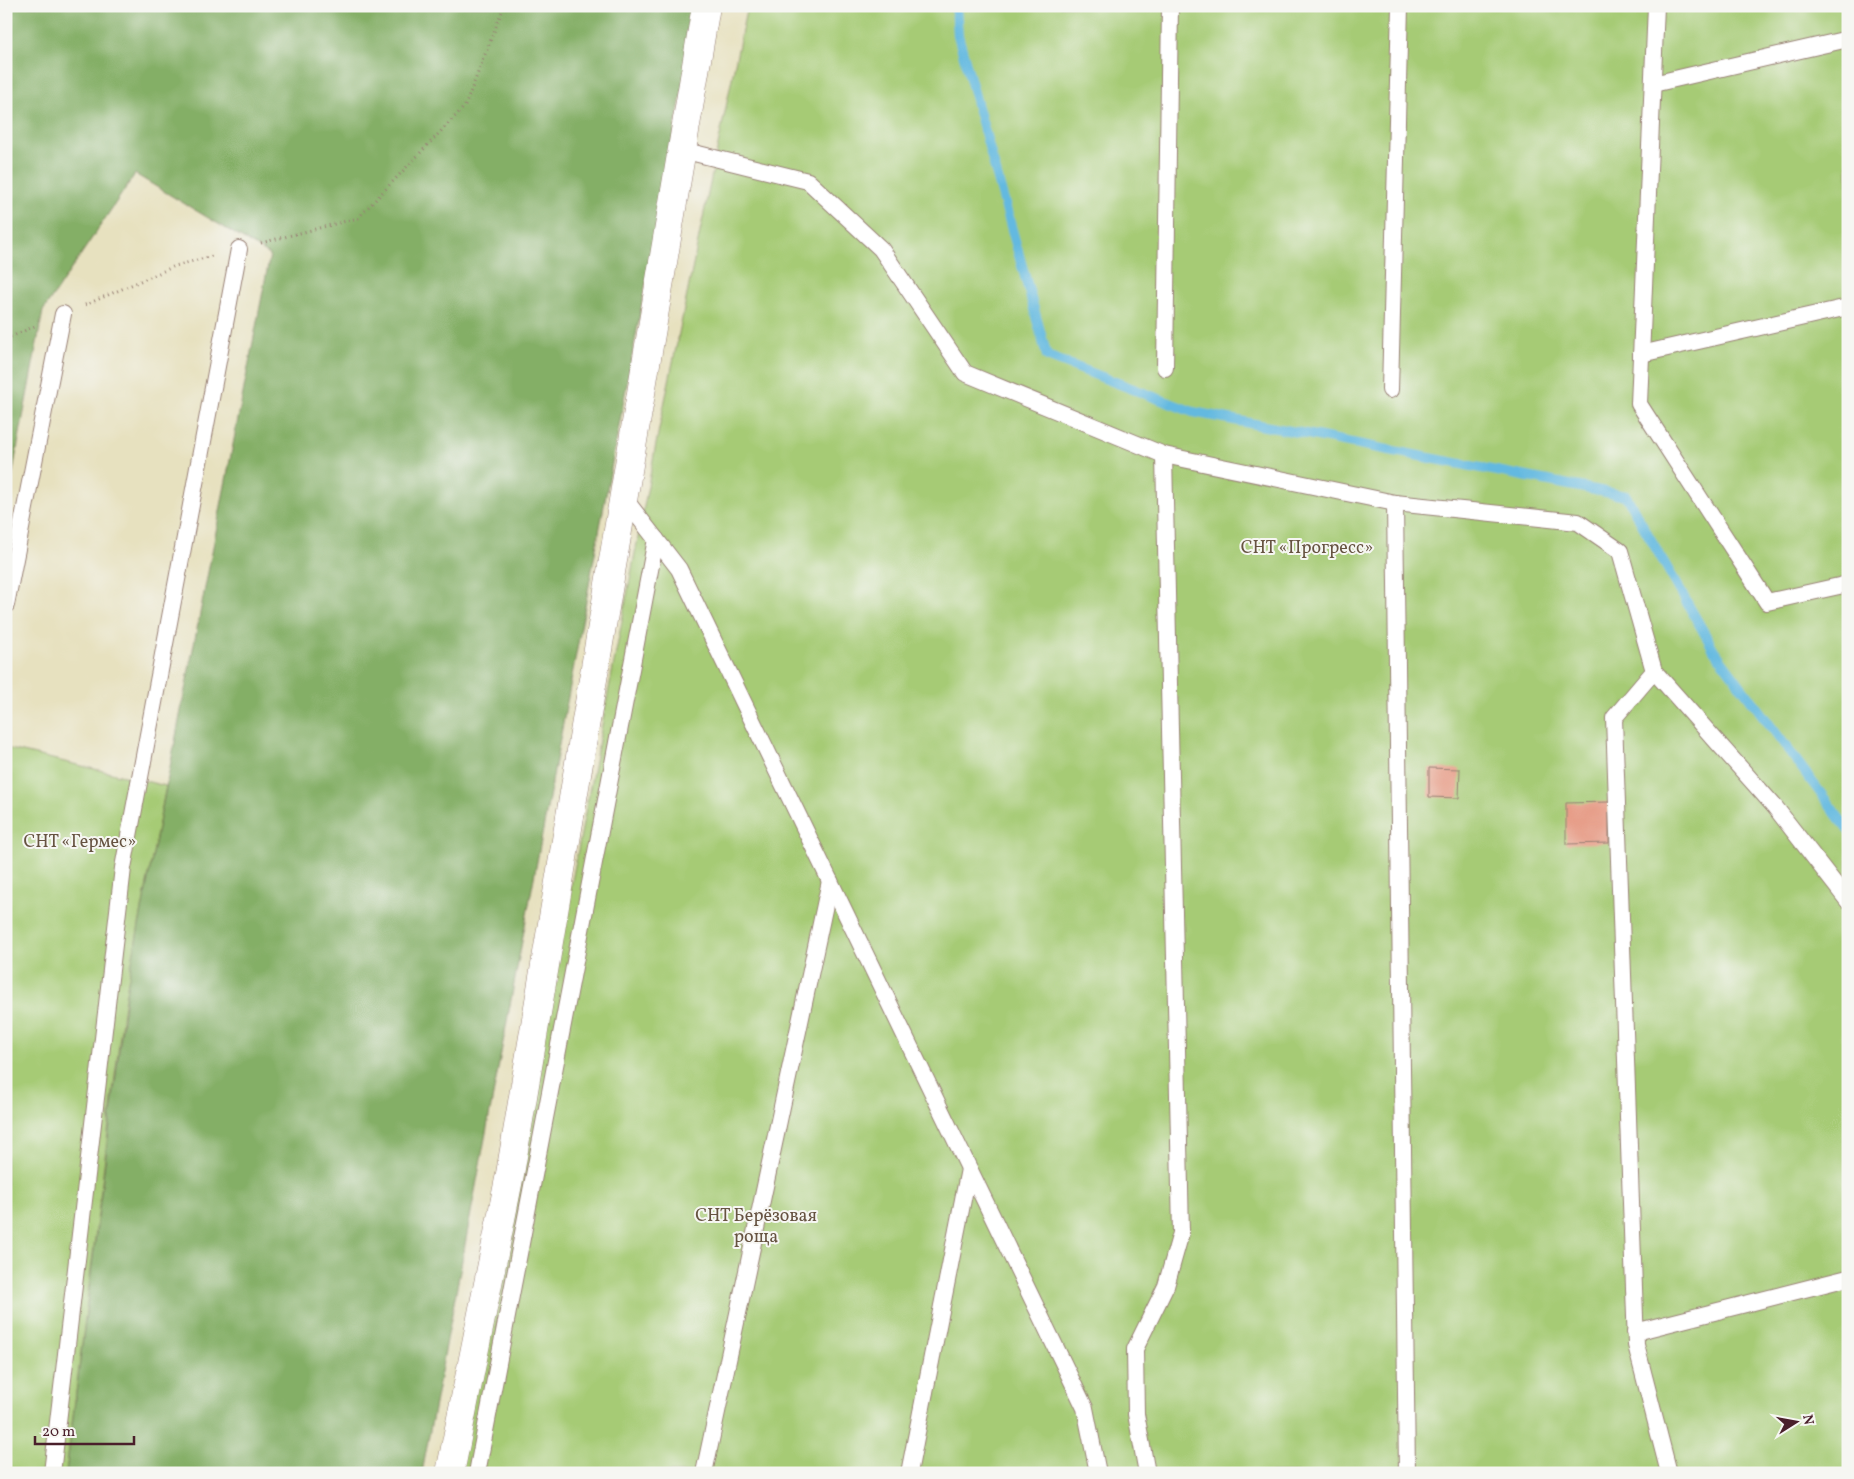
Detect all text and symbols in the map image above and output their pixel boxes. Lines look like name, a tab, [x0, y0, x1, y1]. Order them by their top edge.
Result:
park label: СНТ «Прогресс»	[1241, 536, 1373, 561]
park label: СНТ «Гермес»	[24, 830, 136, 855]
park label: СНТ Берёзовая роща	[695, 1204, 817, 1250]
north arrow	[1772, 1396, 1822, 1446]
text: N	[1797, 1413, 1818, 1427]
scale bar	[35, 1414, 134, 1446]
text: 20 m	[42, 1422, 75, 1443]

